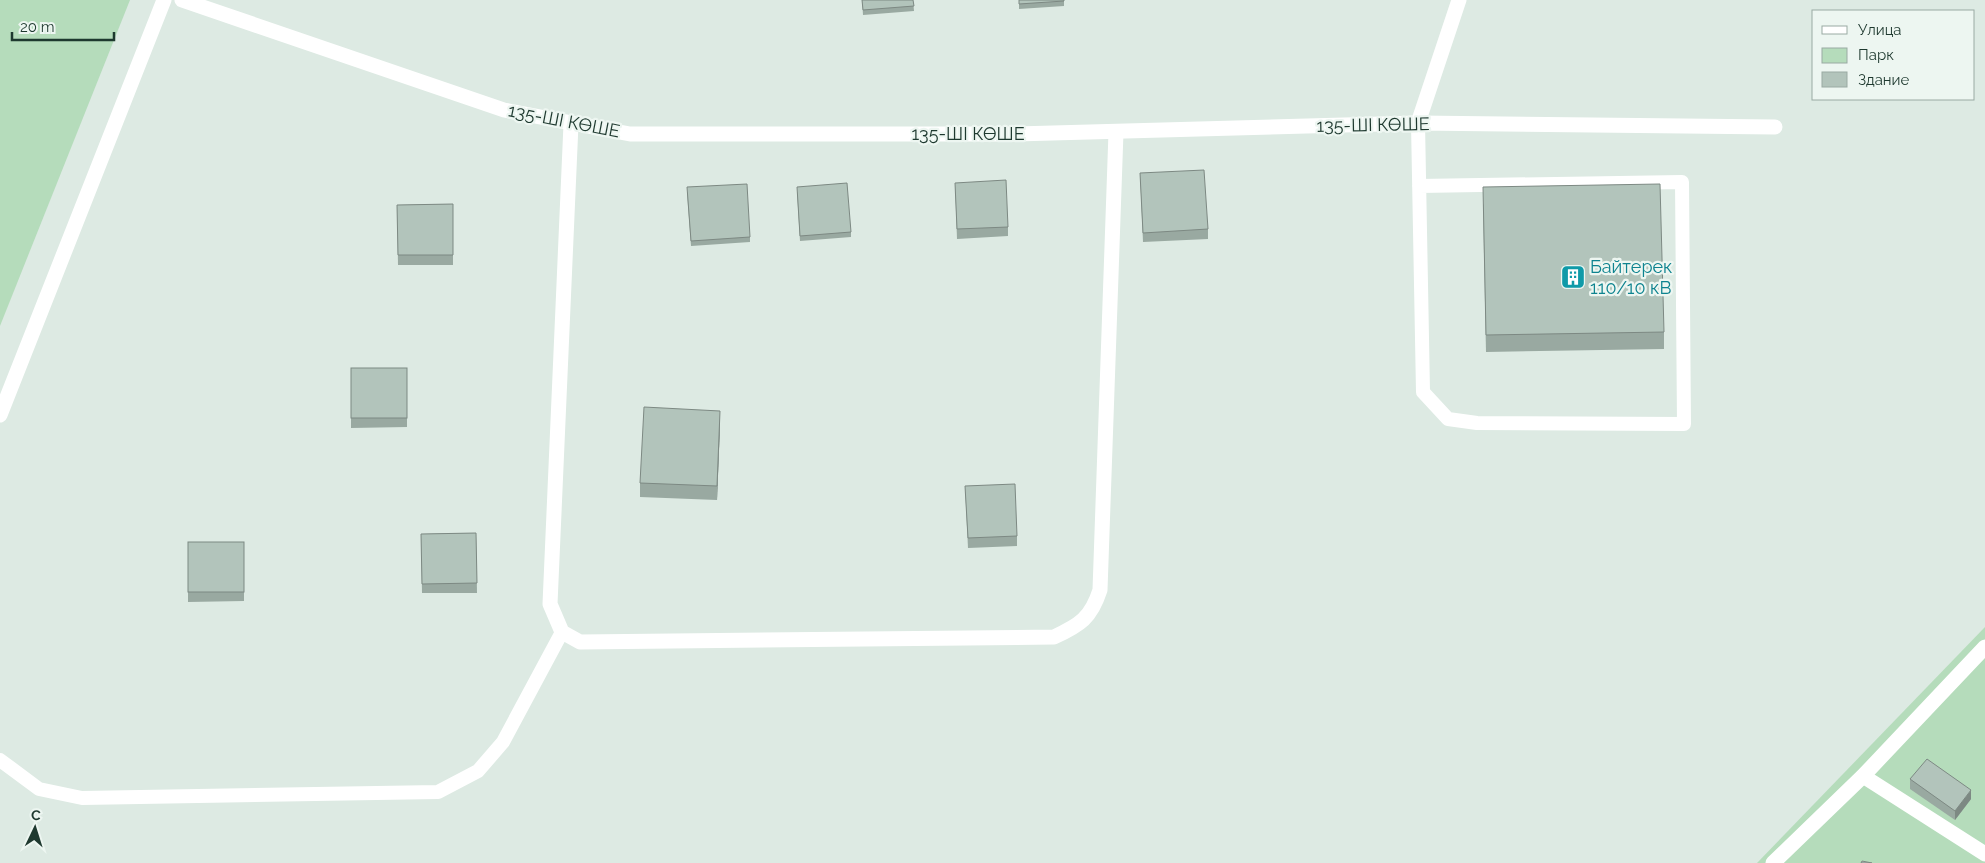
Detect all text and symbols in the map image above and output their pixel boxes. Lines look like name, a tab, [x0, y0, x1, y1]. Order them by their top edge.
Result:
scale bar	[12, 10, 115, 42]
legend	[1812, 10, 1975, 100]
text: 20 m	[20, 18, 55, 36]
text: Улица	[1858, 21, 1902, 39]
text: Парк	[1858, 46, 1894, 64]
text: Здание	[1858, 71, 1910, 89]
street label: 135-ШІ КӨШЕ	[507, 99, 622, 142]
street label: 135-ШІ КӨШЕ	[1316, 113, 1430, 136]
street label: 135-ШІ КӨШЕ	[911, 123, 1025, 144]
place label: Байтерек 110/10 кВ	[1590, 256, 1672, 298]
building icon: Байтерек 110/10 кВ	[1560, 264, 1586, 290]
north arrow	[10, 803, 60, 853]
text: С	[31, 807, 42, 823]

